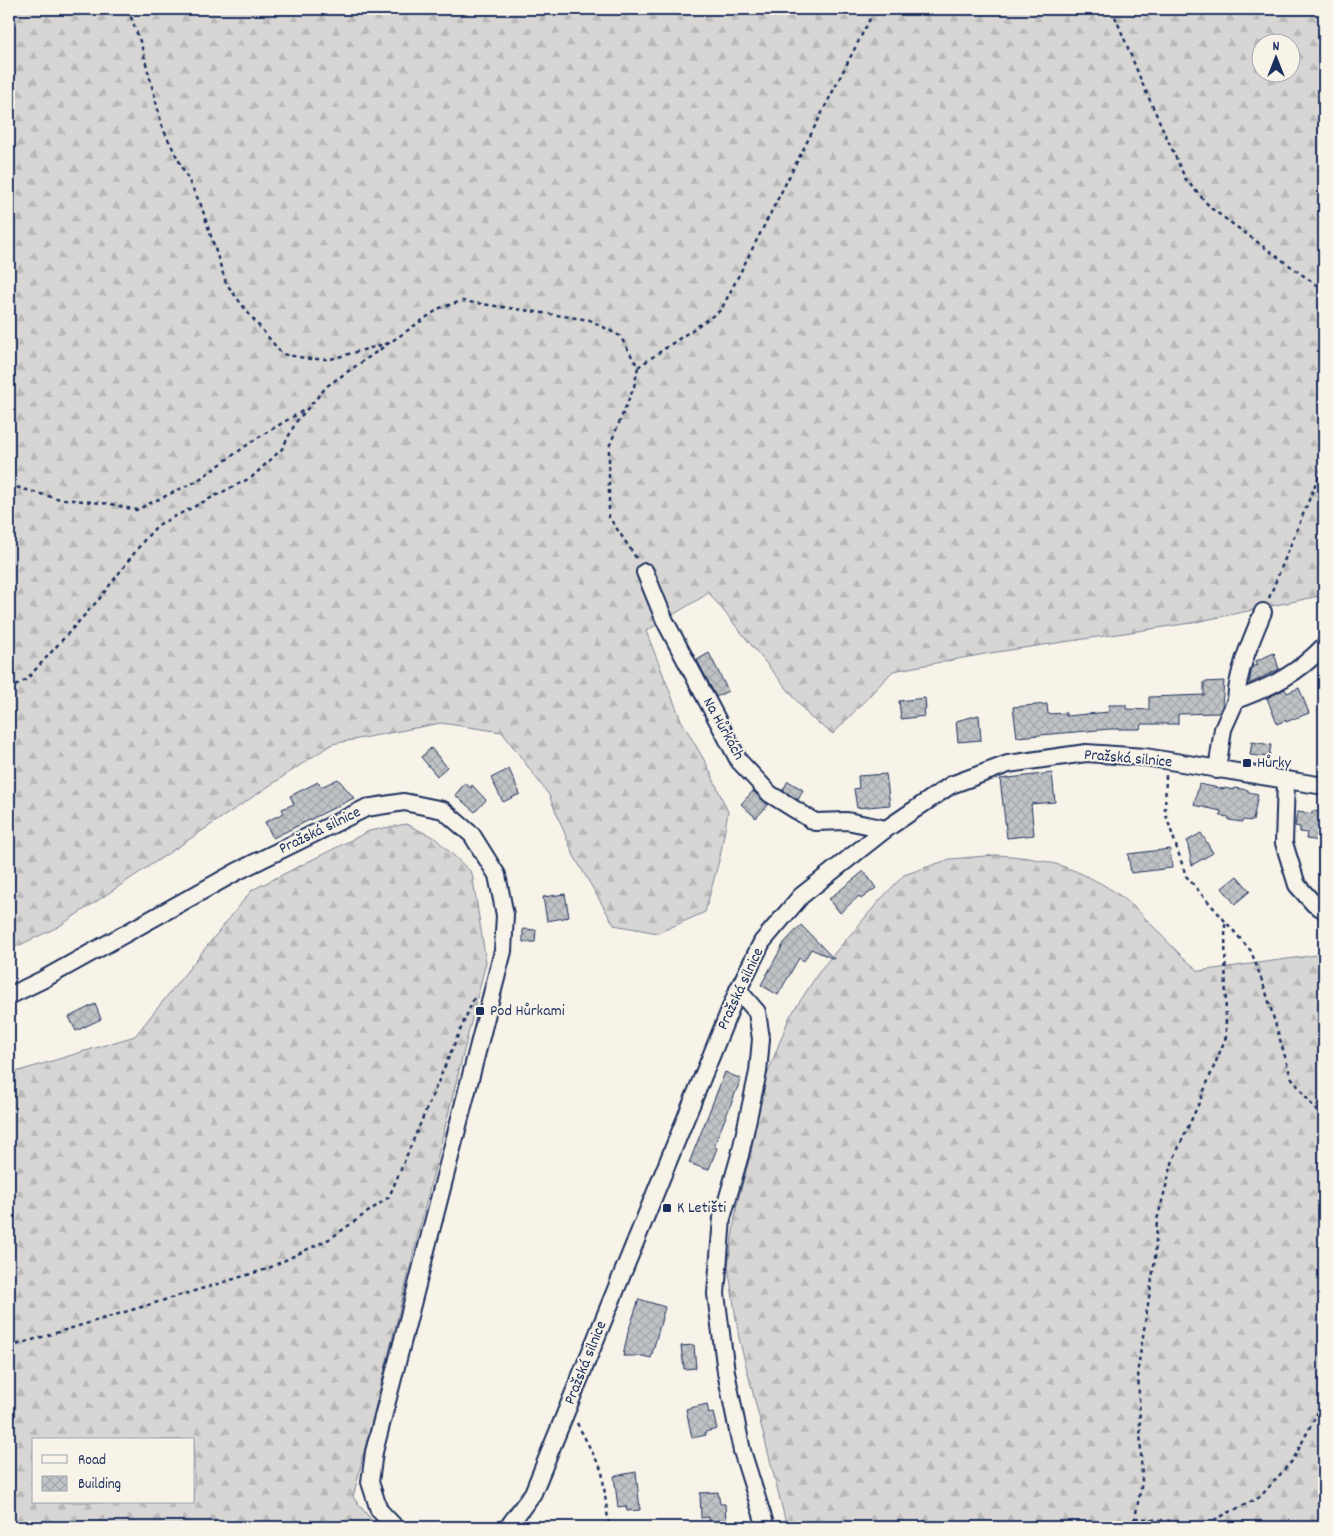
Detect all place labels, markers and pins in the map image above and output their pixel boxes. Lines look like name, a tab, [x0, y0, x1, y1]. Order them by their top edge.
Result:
place label: Hůrky	[1257, 752, 1292, 775]
marker: Hůrky	[1241, 757, 1253, 769]
place label: Pod Hůrkami	[490, 1000, 565, 1023]
marker: Pod Hůrkami	[474, 1005, 486, 1017]
place label: K Letišti	[677, 1197, 726, 1220]
marker: K Letišti	[661, 1202, 673, 1214]

